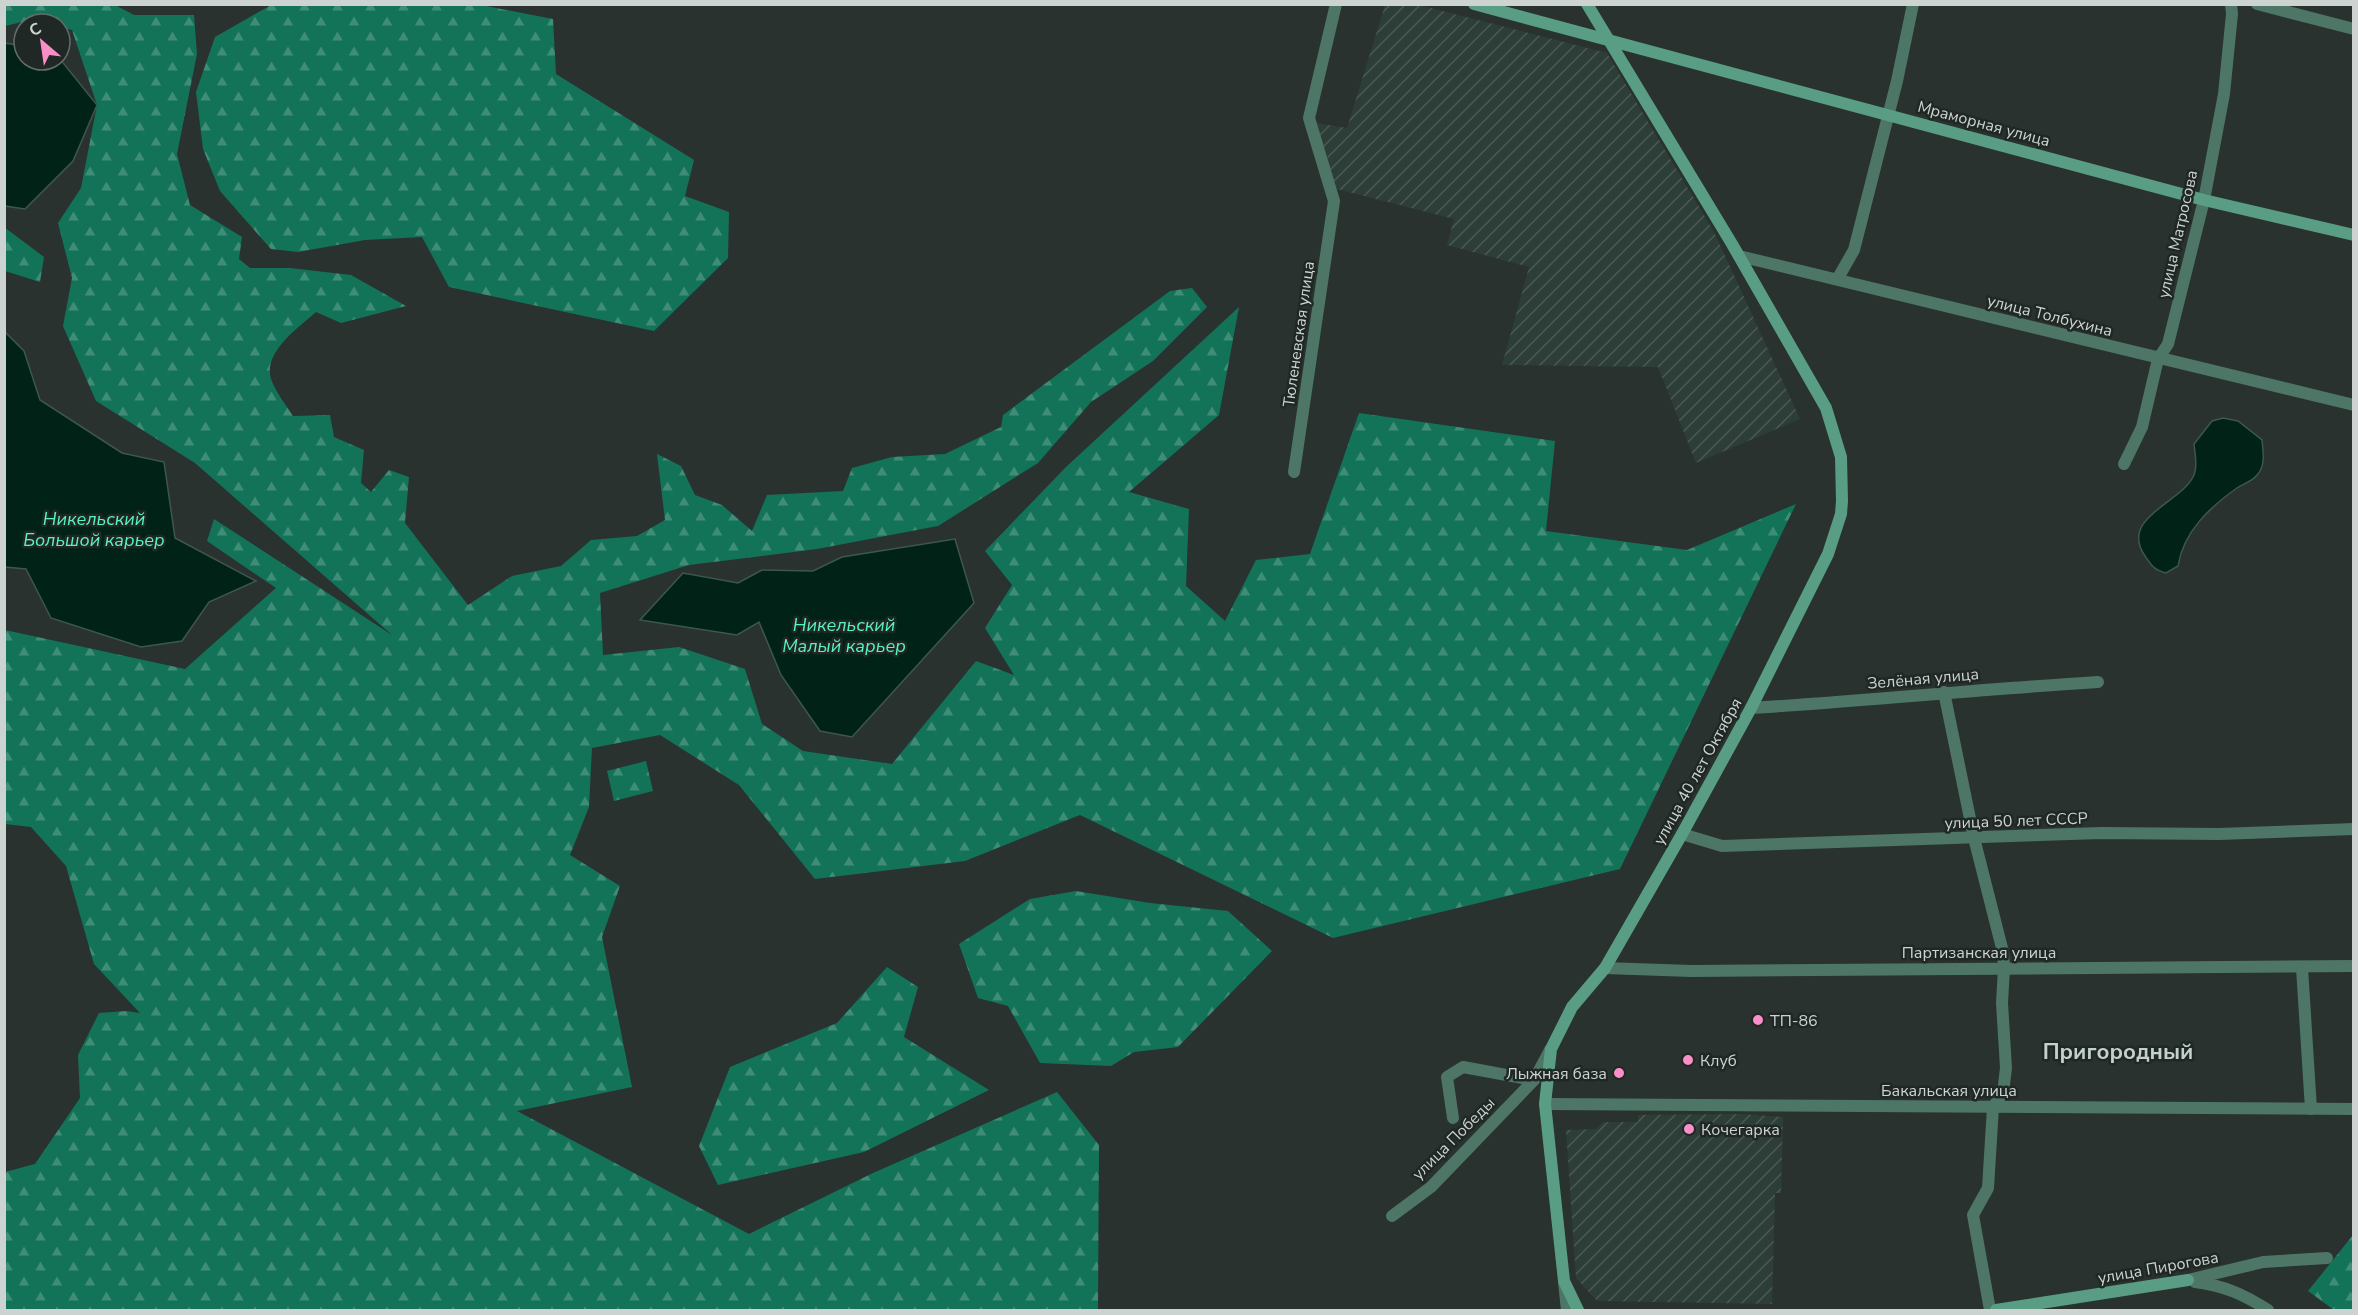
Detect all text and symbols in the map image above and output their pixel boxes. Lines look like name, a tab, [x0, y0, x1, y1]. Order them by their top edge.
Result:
north arrow	[12, 12, 72, 72]
text: С	[25, 17, 45, 42]
street label: Мраморная улица	[1915, 96, 2052, 152]
street label: улица Матросова	[2153, 168, 2203, 300]
street label: Тюленевская улица	[1278, 260, 1320, 409]
street label: улица Толбухина	[1985, 290, 2115, 342]
water label: Никельский Большой карьер	[23, 507, 165, 552]
water label: Никельский Малый карьер	[782, 613, 906, 658]
street label: Зелёная улица	[1866, 663, 1980, 695]
street label: улица 40 лет Октября	[1648, 694, 1747, 849]
street label: улица 50 лет СССР	[1944, 808, 2088, 834]
street label: Партизанская улица	[1902, 942, 2056, 964]
place label: ТП-86	[1770, 1010, 1818, 1032]
marker: ТП-86	[1751, 1013, 1765, 1027]
district label: Пригородный	[2043, 1037, 2193, 1067]
place label: Клуб	[1700, 1050, 1737, 1072]
marker: Клуб	[1681, 1053, 1695, 1067]
place label: Лыжная база	[1506, 1063, 1607, 1085]
marker: Лыжная база	[1612, 1066, 1626, 1080]
street label: Бакальская улица	[1881, 1080, 2017, 1102]
street label: улица Победы	[1407, 1092, 1500, 1185]
place label: Кочегарка	[1701, 1119, 1780, 1141]
marker: Кочегарка	[1682, 1122, 1696, 1136]
street label: улица Пирогова	[2096, 1247, 2220, 1289]

